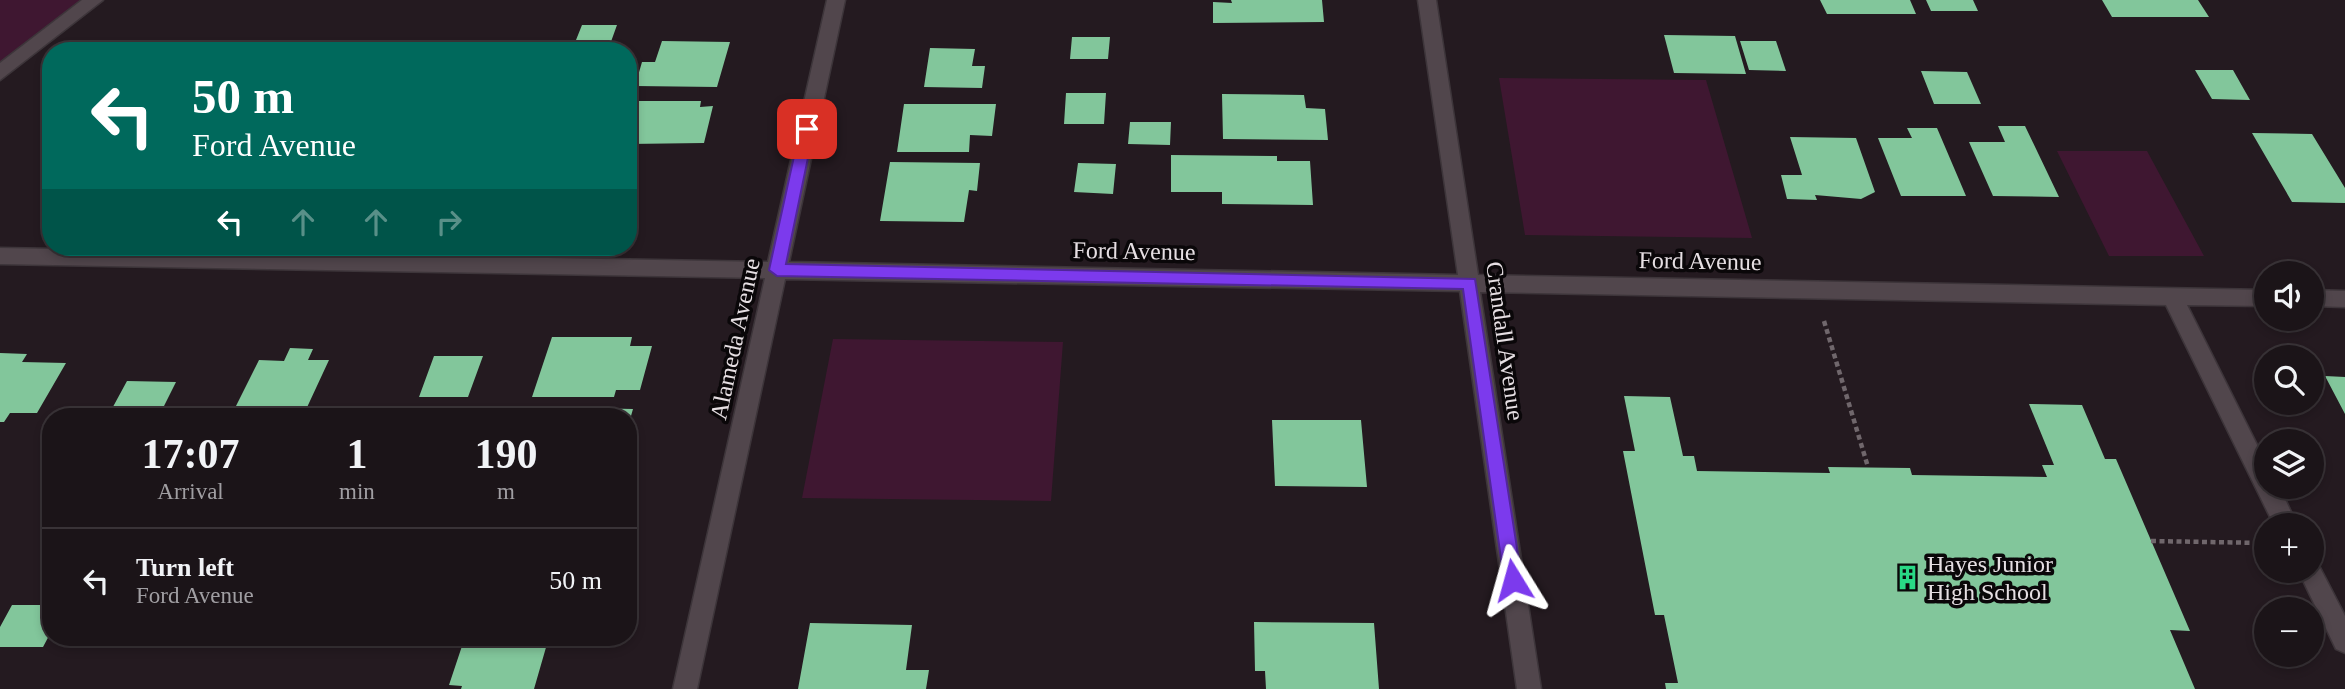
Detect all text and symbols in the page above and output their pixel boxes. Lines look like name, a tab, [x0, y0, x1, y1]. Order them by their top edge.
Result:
text: 50 m	[192, 69, 294, 124]
icon: left	[77, 70, 168, 161]
pin	[777, 99, 837, 159]
icon: arrive	[788, 110, 826, 148]
text: Ford Avenue	[192, 127, 356, 163]
icon: left	[211, 203, 249, 241]
icon: ahead	[284, 203, 322, 241]
icon: ahead	[357, 203, 395, 241]
icon: right	[430, 203, 468, 241]
street label: Ford Avenue	[1072, 237, 1196, 265]
street label: Ford Avenue	[1638, 247, 1762, 275]
street label: Alameda Avenue	[705, 256, 765, 422]
street label: Crandall Avenue	[1481, 260, 1529, 422]
map controls	[2254, 261, 2324, 667]
button: sound	[2254, 261, 2324, 331]
button: search	[2254, 345, 2324, 415]
button: layers	[2254, 429, 2324, 499]
text: 17:07	[142, 431, 240, 477]
text: 1	[346, 431, 367, 477]
text: 190	[474, 431, 537, 477]
text: Arrival	[157, 479, 224, 504]
text: min	[339, 479, 375, 504]
text: m	[497, 479, 515, 504]
button: +	[2254, 513, 2324, 583]
position arrow	[1476, 543, 1550, 617]
place label: Hayes Junior High School	[1927, 551, 2053, 605]
text: Turn left	[136, 553, 234, 582]
icon: left	[77, 562, 115, 600]
building icon: Hayes Junior High School	[1893, 564, 1921, 592]
text: 50 m	[549, 566, 602, 595]
text: Ford Avenue	[136, 583, 254, 608]
button: −	[2254, 597, 2324, 667]

